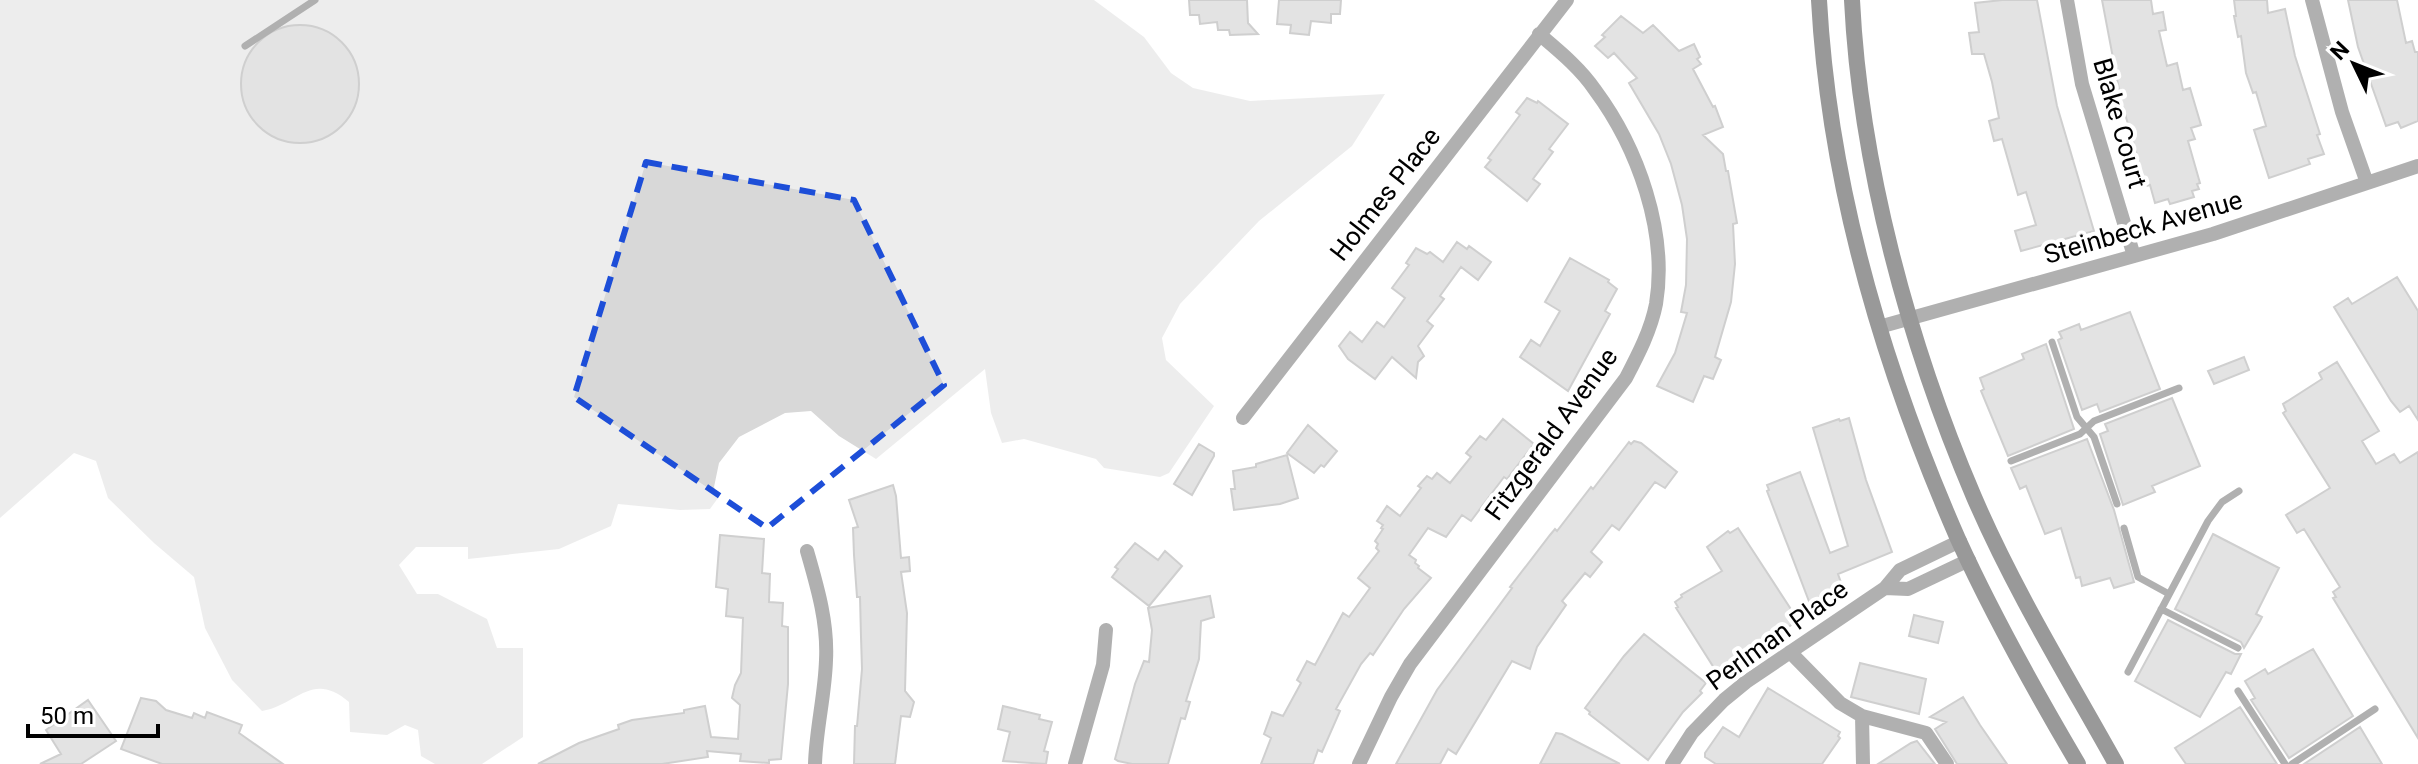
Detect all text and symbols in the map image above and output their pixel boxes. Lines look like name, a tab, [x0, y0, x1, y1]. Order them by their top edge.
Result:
north arrow	[2314, 24, 2394, 104]
text: N	[2325, 36, 2354, 65]
street label: Blake Court	[2087, 55, 2153, 191]
street label: Holmes Place	[1324, 122, 1446, 266]
street label: Steinbeck Avenue	[2040, 184, 2246, 270]
street label: Fitzgerald Avenue	[1479, 342, 1623, 526]
street label: Perlman Place	[1701, 574, 1853, 696]
scale bar	[28, 688, 158, 738]
text: 50 m	[40, 702, 94, 730]

